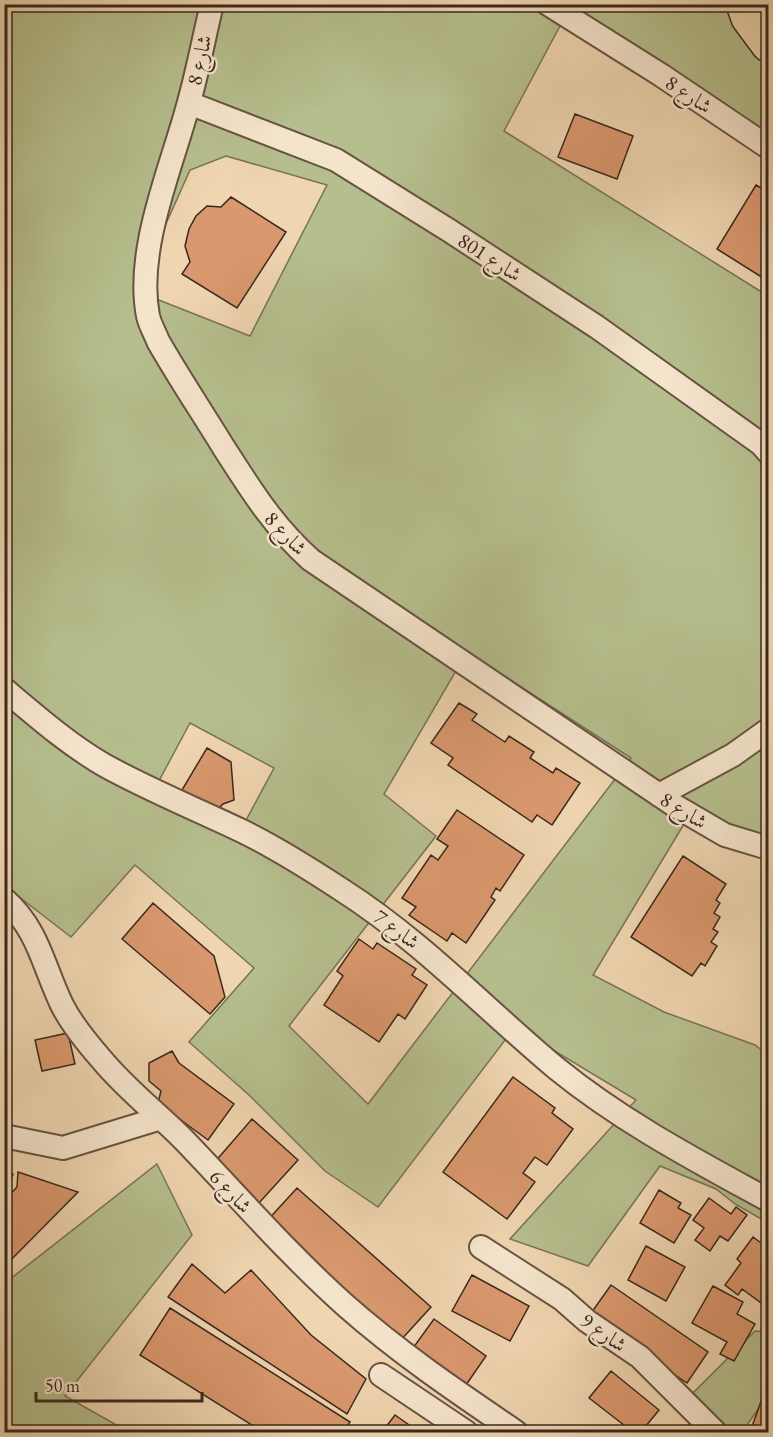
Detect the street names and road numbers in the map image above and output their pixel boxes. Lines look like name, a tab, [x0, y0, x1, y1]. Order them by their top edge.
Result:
street label: شارع 8	[180, 32, 223, 89]
street label: شارع 8	[658, 69, 718, 124]
street label: شارع 801	[450, 226, 527, 292]
street label: شارع 8	[255, 505, 313, 564]
street label: شارع 8	[653, 785, 713, 839]
street label: شارع 7	[366, 903, 425, 959]
street label: شارع 6	[200, 1163, 258, 1222]
street label: شارع 9	[573, 1306, 632, 1362]

